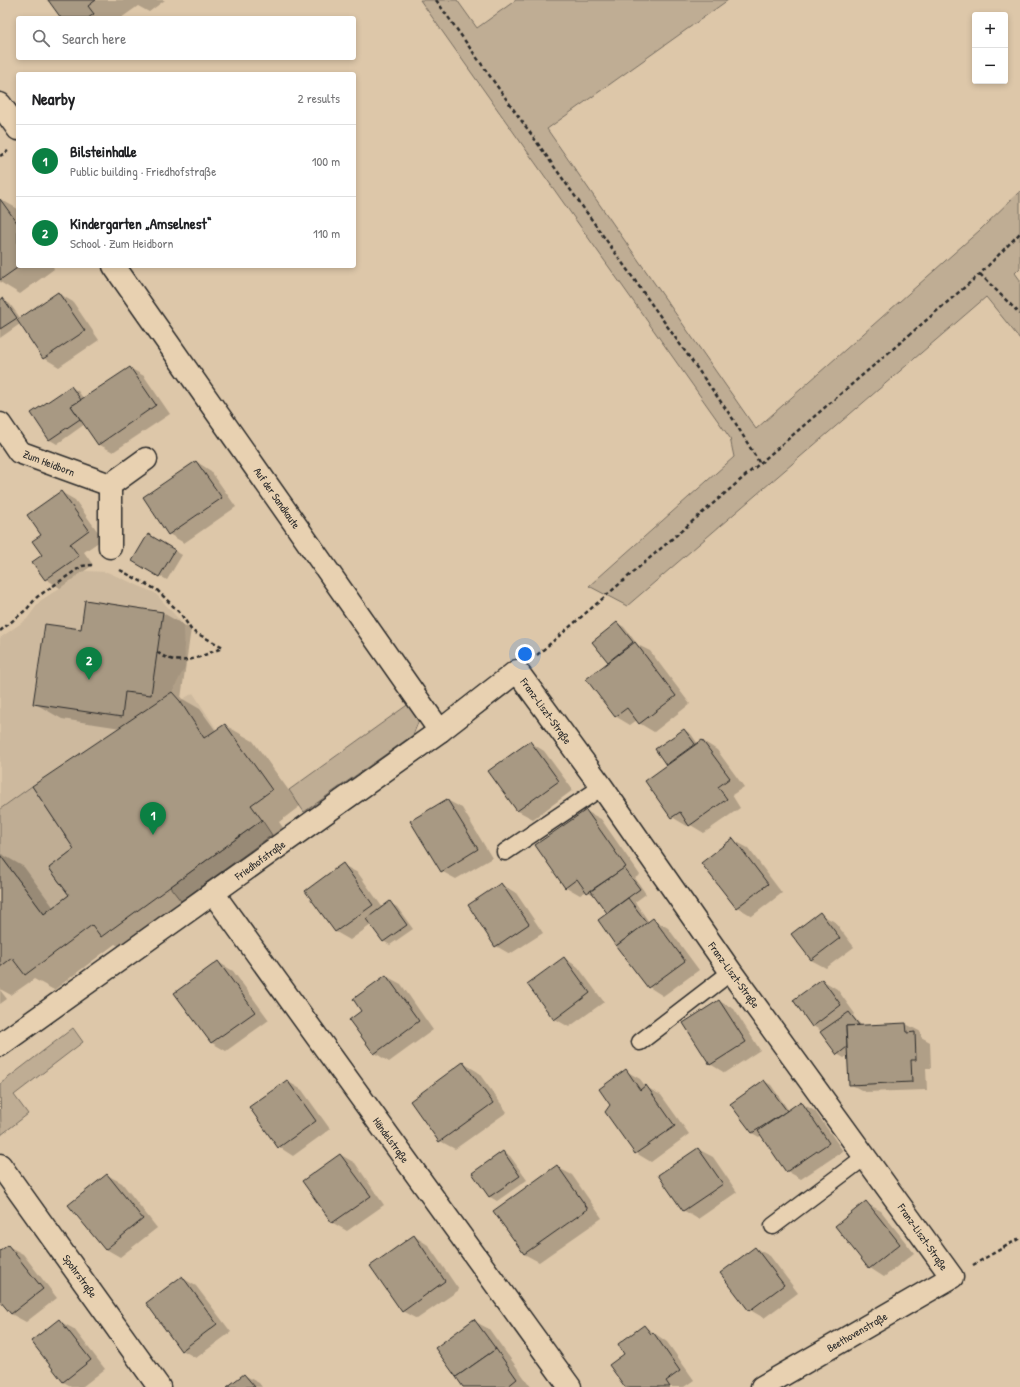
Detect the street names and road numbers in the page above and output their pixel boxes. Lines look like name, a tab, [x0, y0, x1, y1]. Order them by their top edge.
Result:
street label: Zum Heidborn	[21, 447, 77, 479]
street label: Auf der Sandkaute	[251, 465, 304, 532]
street label: Franz-Liszt-Straße	[517, 674, 575, 747]
street label: Friedhofstraße	[231, 837, 289, 884]
street label: Franz-Liszt-Straße	[705, 938, 763, 1011]
street label: Händelstraße	[370, 1115, 413, 1166]
street label: Franz-Liszt-Straße	[894, 1200, 951, 1274]
street label: Spohrstraße	[60, 1252, 101, 1301]
street label: Beethovenstraße	[824, 1309, 890, 1355]

